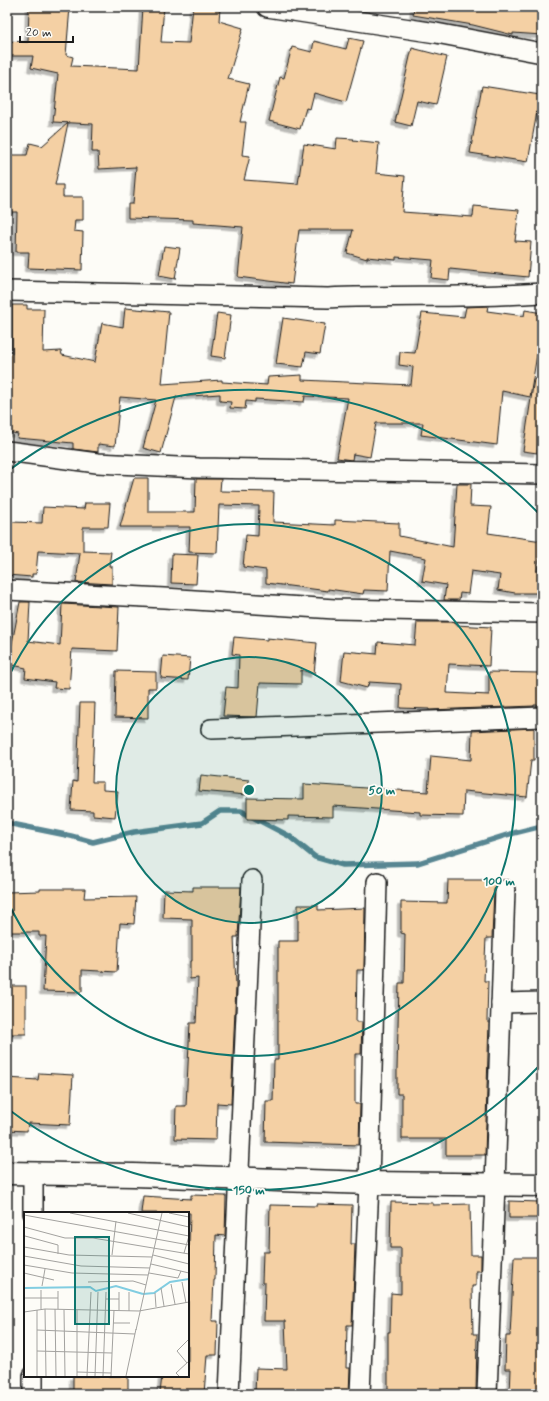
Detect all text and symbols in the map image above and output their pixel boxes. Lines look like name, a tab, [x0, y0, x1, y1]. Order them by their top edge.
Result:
scale bar	[20, 18, 73, 44]
text: 20 m	[26, 25, 52, 41]
centre of rings	[242, 783, 256, 797]
text: 50 m	[369, 783, 396, 799]
text: 100 m	[483, 874, 516, 890]
text: 150 m	[233, 1183, 265, 1199]
inset map	[24, 1212, 189, 1377]

